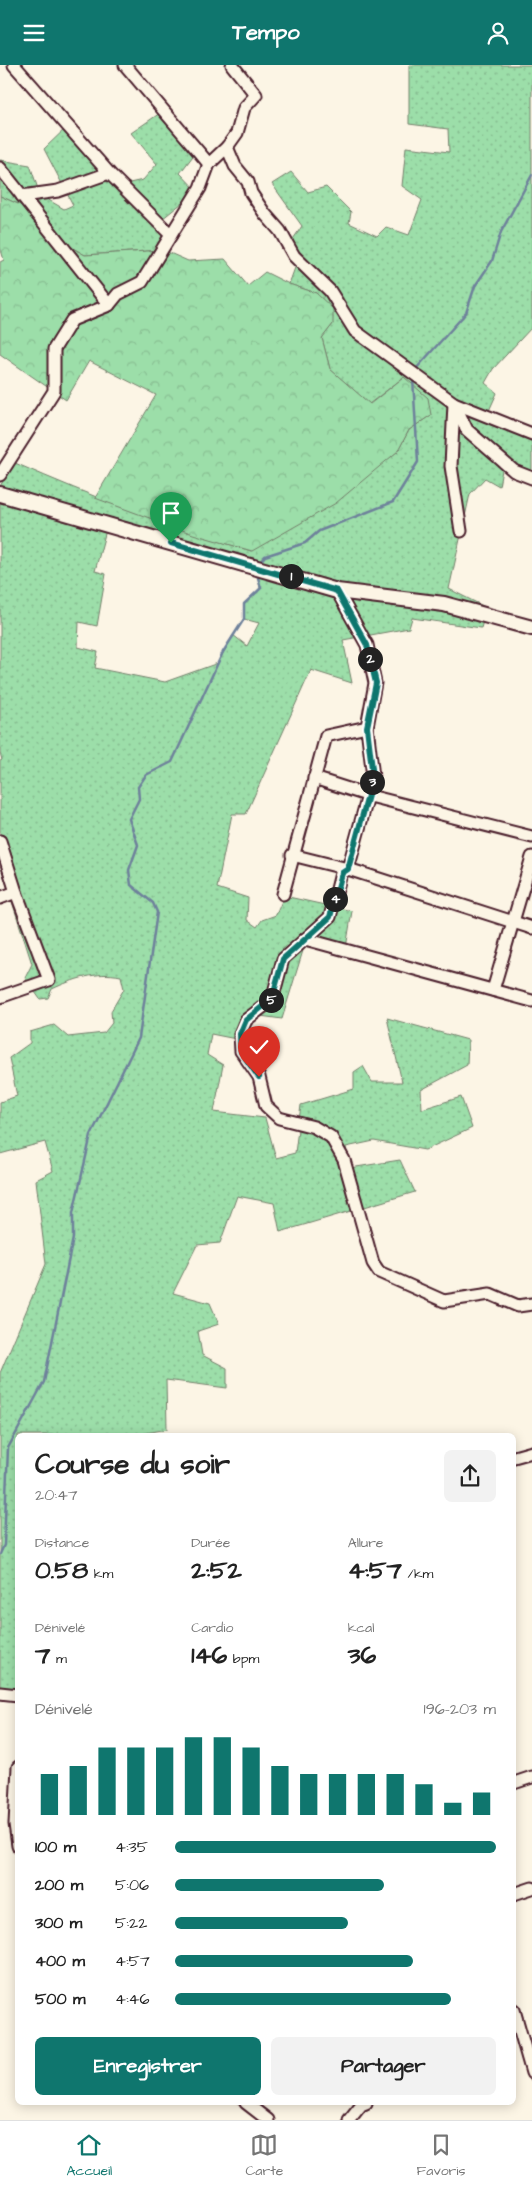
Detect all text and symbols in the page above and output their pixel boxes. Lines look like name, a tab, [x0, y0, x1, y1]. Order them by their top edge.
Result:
text: Tempo	[232, 17, 300, 48]
icon: menu	[20, 19, 48, 47]
icon: person	[484, 19, 512, 47]
pin	[150, 492, 192, 543]
icon: arrive	[157, 499, 185, 527]
pin: 1	[278, 563, 304, 589]
text: 1	[291, 566, 292, 586]
pin: 2	[358, 647, 382, 671]
text: 2	[366, 649, 375, 669]
pin: 3	[360, 769, 384, 795]
text: 3	[369, 772, 376, 792]
pin: 4	[322, 887, 348, 911]
text: 4	[331, 889, 340, 909]
pin: 5	[258, 987, 284, 1013]
text: 5	[267, 990, 276, 1010]
pin	[238, 1026, 280, 1077]
icon: check	[245, 1033, 273, 1061]
text: Course du soir	[35, 1445, 230, 1484]
button: share	[444, 1450, 496, 1502]
text: 20:47	[35, 1484, 78, 1506]
text: Distance	[35, 1533, 89, 1553]
text: Durée	[191, 1533, 230, 1553]
text: Allure	[348, 1533, 383, 1553]
text: 0.58	[35, 1553, 88, 1588]
text: 2:52	[191, 1553, 242, 1588]
text: 4:57	[348, 1553, 402, 1588]
text: km	[88, 1564, 113, 1584]
text: /km	[402, 1564, 433, 1584]
text: Dénivelé	[35, 1618, 85, 1638]
text: Cardio	[191, 1618, 233, 1638]
text: kcal	[348, 1618, 374, 1638]
text: 7	[35, 1638, 50, 1673]
text: 146	[191, 1638, 227, 1673]
text: 36	[348, 1638, 376, 1673]
text: m	[50, 1649, 67, 1669]
text: bpm	[227, 1649, 259, 1669]
text: Dénivelé	[35, 1698, 93, 1720]
text: 196–203 m	[424, 1698, 496, 1720]
text: 100 m	[35, 1836, 76, 1858]
text: 4:35	[115, 1836, 148, 1858]
text: 200 m	[35, 1874, 83, 1896]
text: 5:06	[115, 1874, 149, 1896]
text: 300 m	[35, 1912, 82, 1934]
text: 5:22	[115, 1912, 147, 1934]
text: 400 m	[35, 1950, 85, 1972]
text: 4:57	[115, 1950, 150, 1972]
text: 500 m	[35, 1988, 85, 2010]
text: 4:46	[115, 1988, 149, 2010]
button: Enregistrer	[35, 2037, 261, 2095]
button: Partager	[271, 2037, 496, 2095]
tab: Accueil	[67, 2131, 112, 2181]
tab: Carte	[245, 2131, 283, 2181]
tab: Favoris	[417, 2131, 465, 2181]

